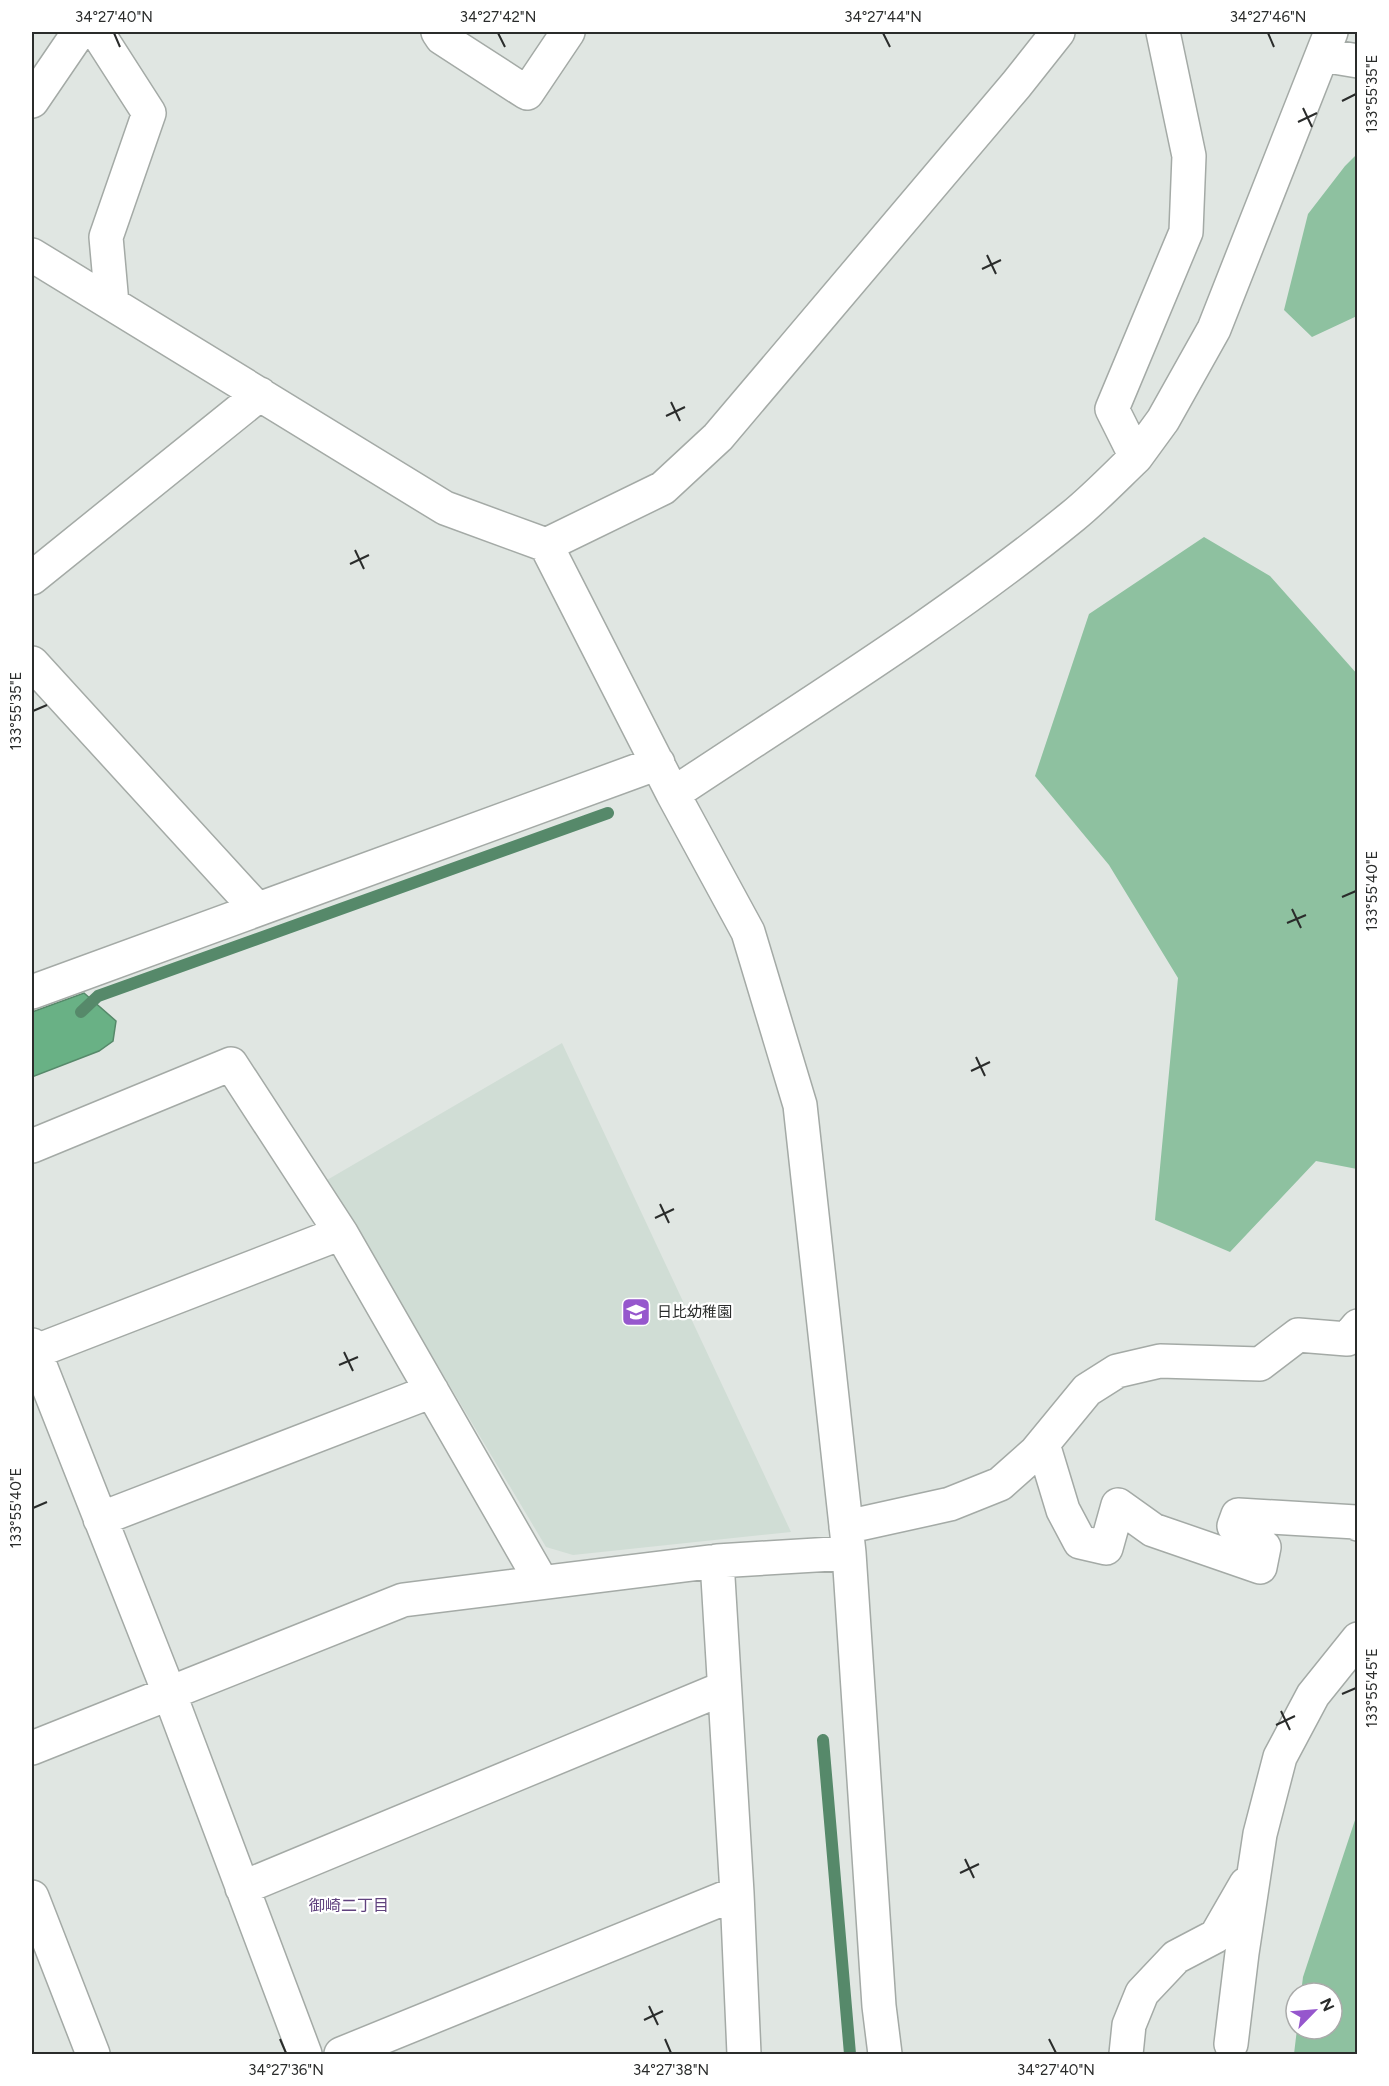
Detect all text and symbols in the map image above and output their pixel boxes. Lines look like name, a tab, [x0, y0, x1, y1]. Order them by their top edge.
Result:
text: 34°27'40"N	[75, 8, 153, 26]
text: 34°27'42"N	[460, 8, 536, 26]
text: 34°27'44"N	[844, 8, 922, 26]
text: 34°27'46"N	[1230, 8, 1306, 26]
text: 133°55'35"E	[1363, 55, 1381, 133]
text: 133°55'35"E	[7, 672, 25, 750]
text: 133°55'40"E	[1363, 851, 1381, 931]
school or university icon: 日比幼稚園	[620, 1296, 652, 1328]
place label: 日比幼稚園	[657, 1303, 732, 1321]
text: 133°55'40"E	[7, 1468, 25, 1548]
text: 133°55'45"E	[1363, 1648, 1381, 1728]
district label: 御崎二丁目	[309, 1896, 389, 1915]
north arrow	[1284, 1981, 1344, 2041]
text: N	[1316, 1995, 1338, 2014]
text: 34°27'36"N	[248, 2061, 324, 2079]
text: 34°27'38"N	[633, 2061, 709, 2079]
text: 34°27'40"N	[1017, 2061, 1095, 2079]

